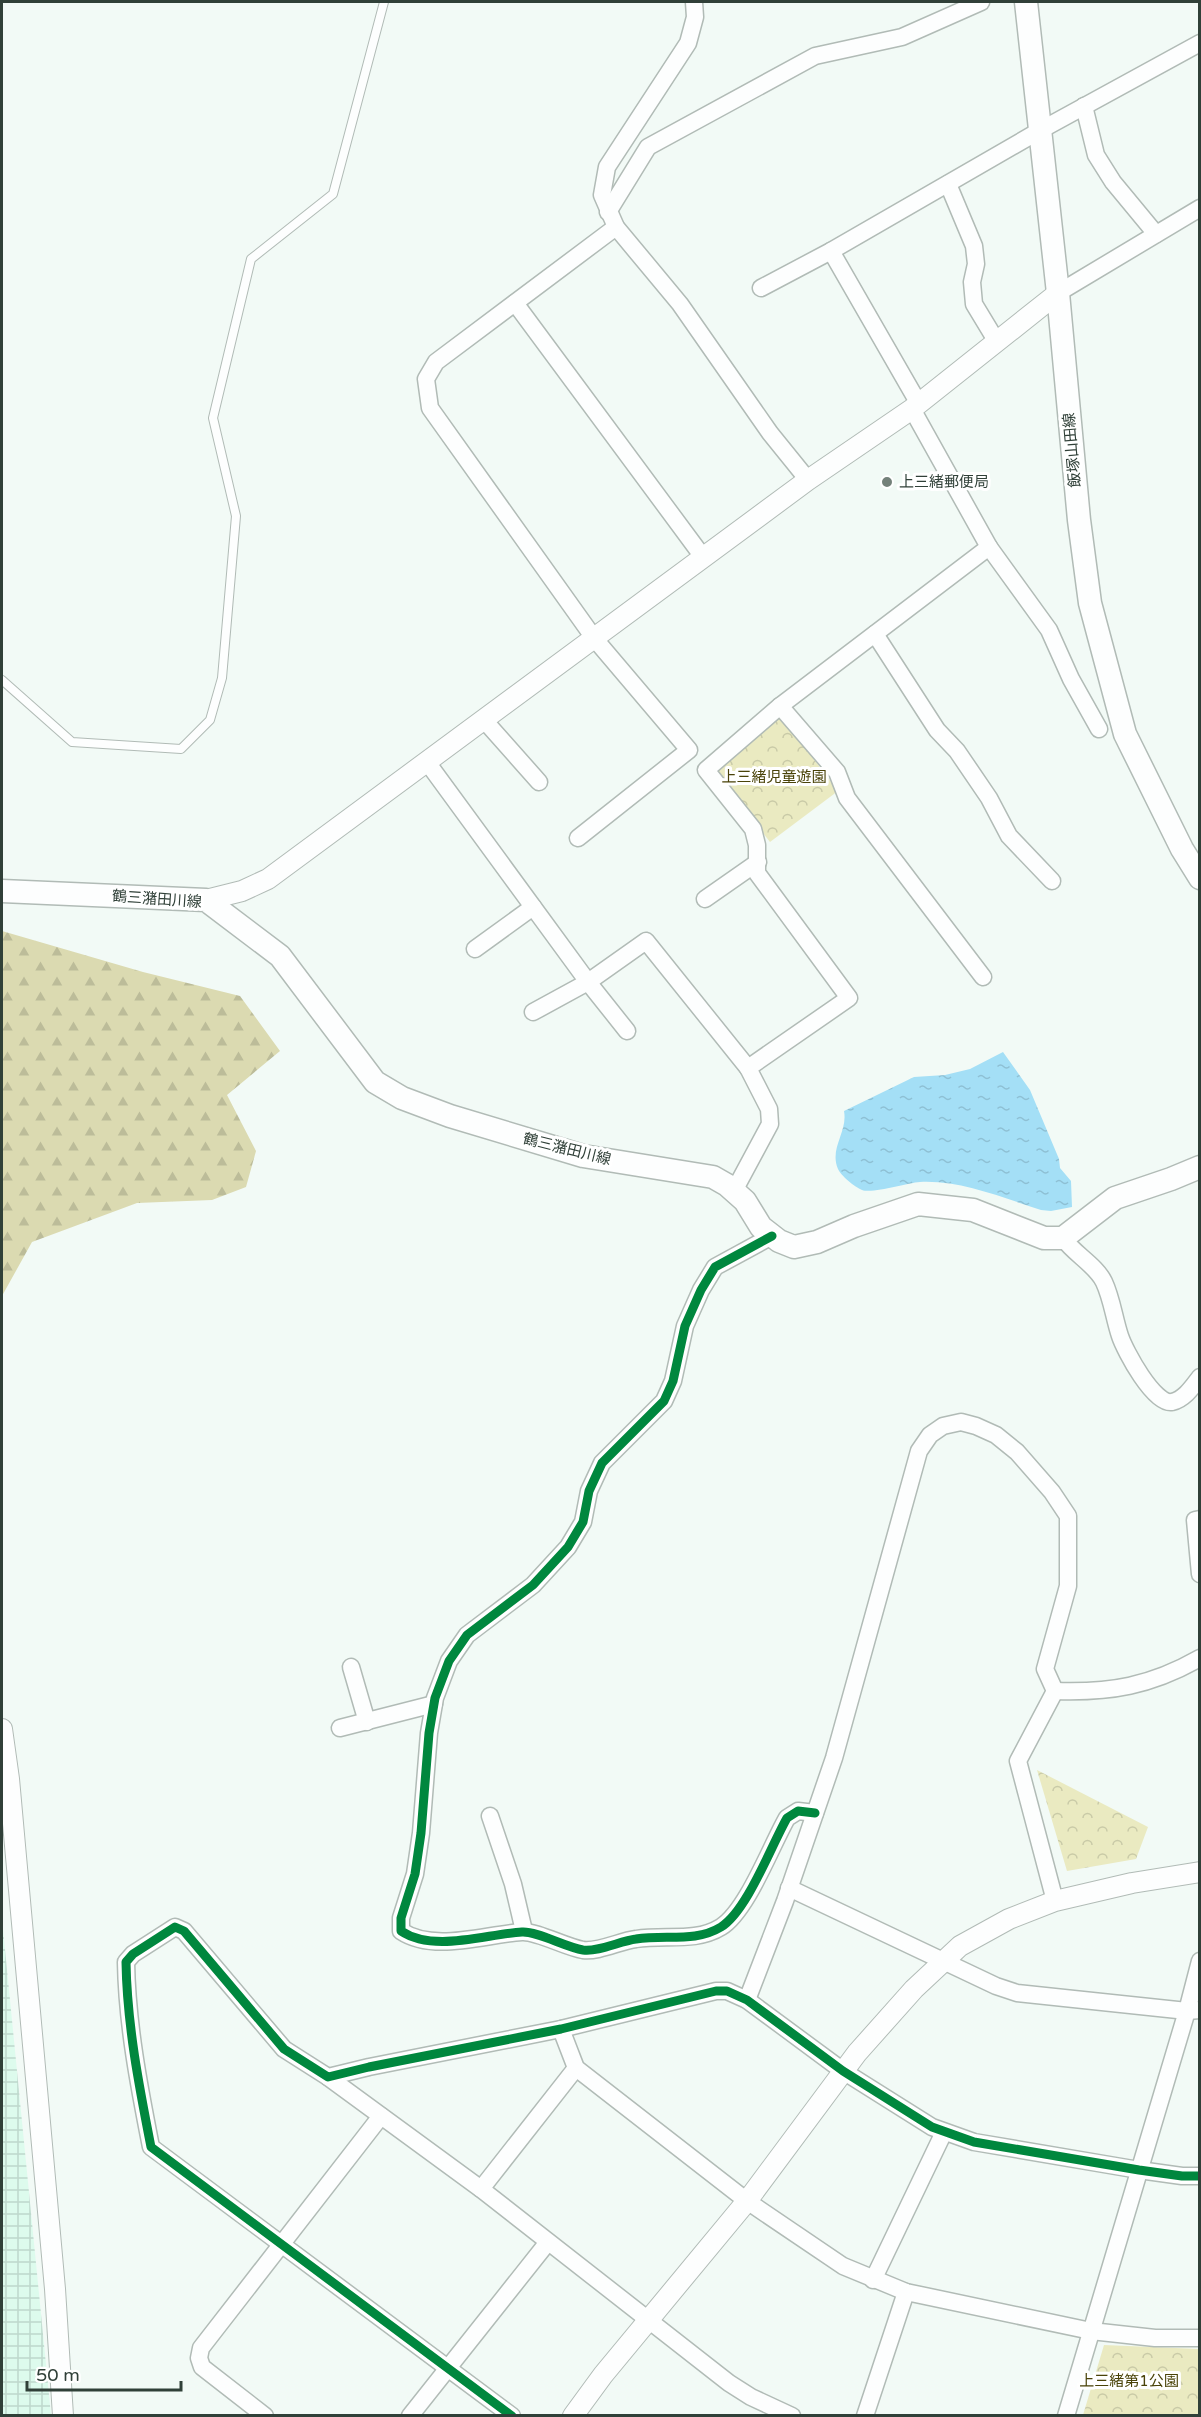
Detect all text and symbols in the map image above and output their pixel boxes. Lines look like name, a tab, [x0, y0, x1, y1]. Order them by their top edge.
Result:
street label: 飯塚山田線	[1060, 412, 1084, 488]
place label: 上三緒郵便局	[899, 473, 989, 491]
marker: 上三緒郵便局	[880, 475, 894, 489]
park label: 上三緒児童遊園	[721, 768, 827, 786]
street label: 鶴三潴田川線	[111, 887, 203, 911]
street label: 鶴三潴田川線	[521, 1129, 613, 1169]
scale bar	[27, 2354, 182, 2392]
text: 50 m	[36, 2364, 80, 2386]
park label: 上三緒第1公園	[1079, 2372, 1179, 2390]

